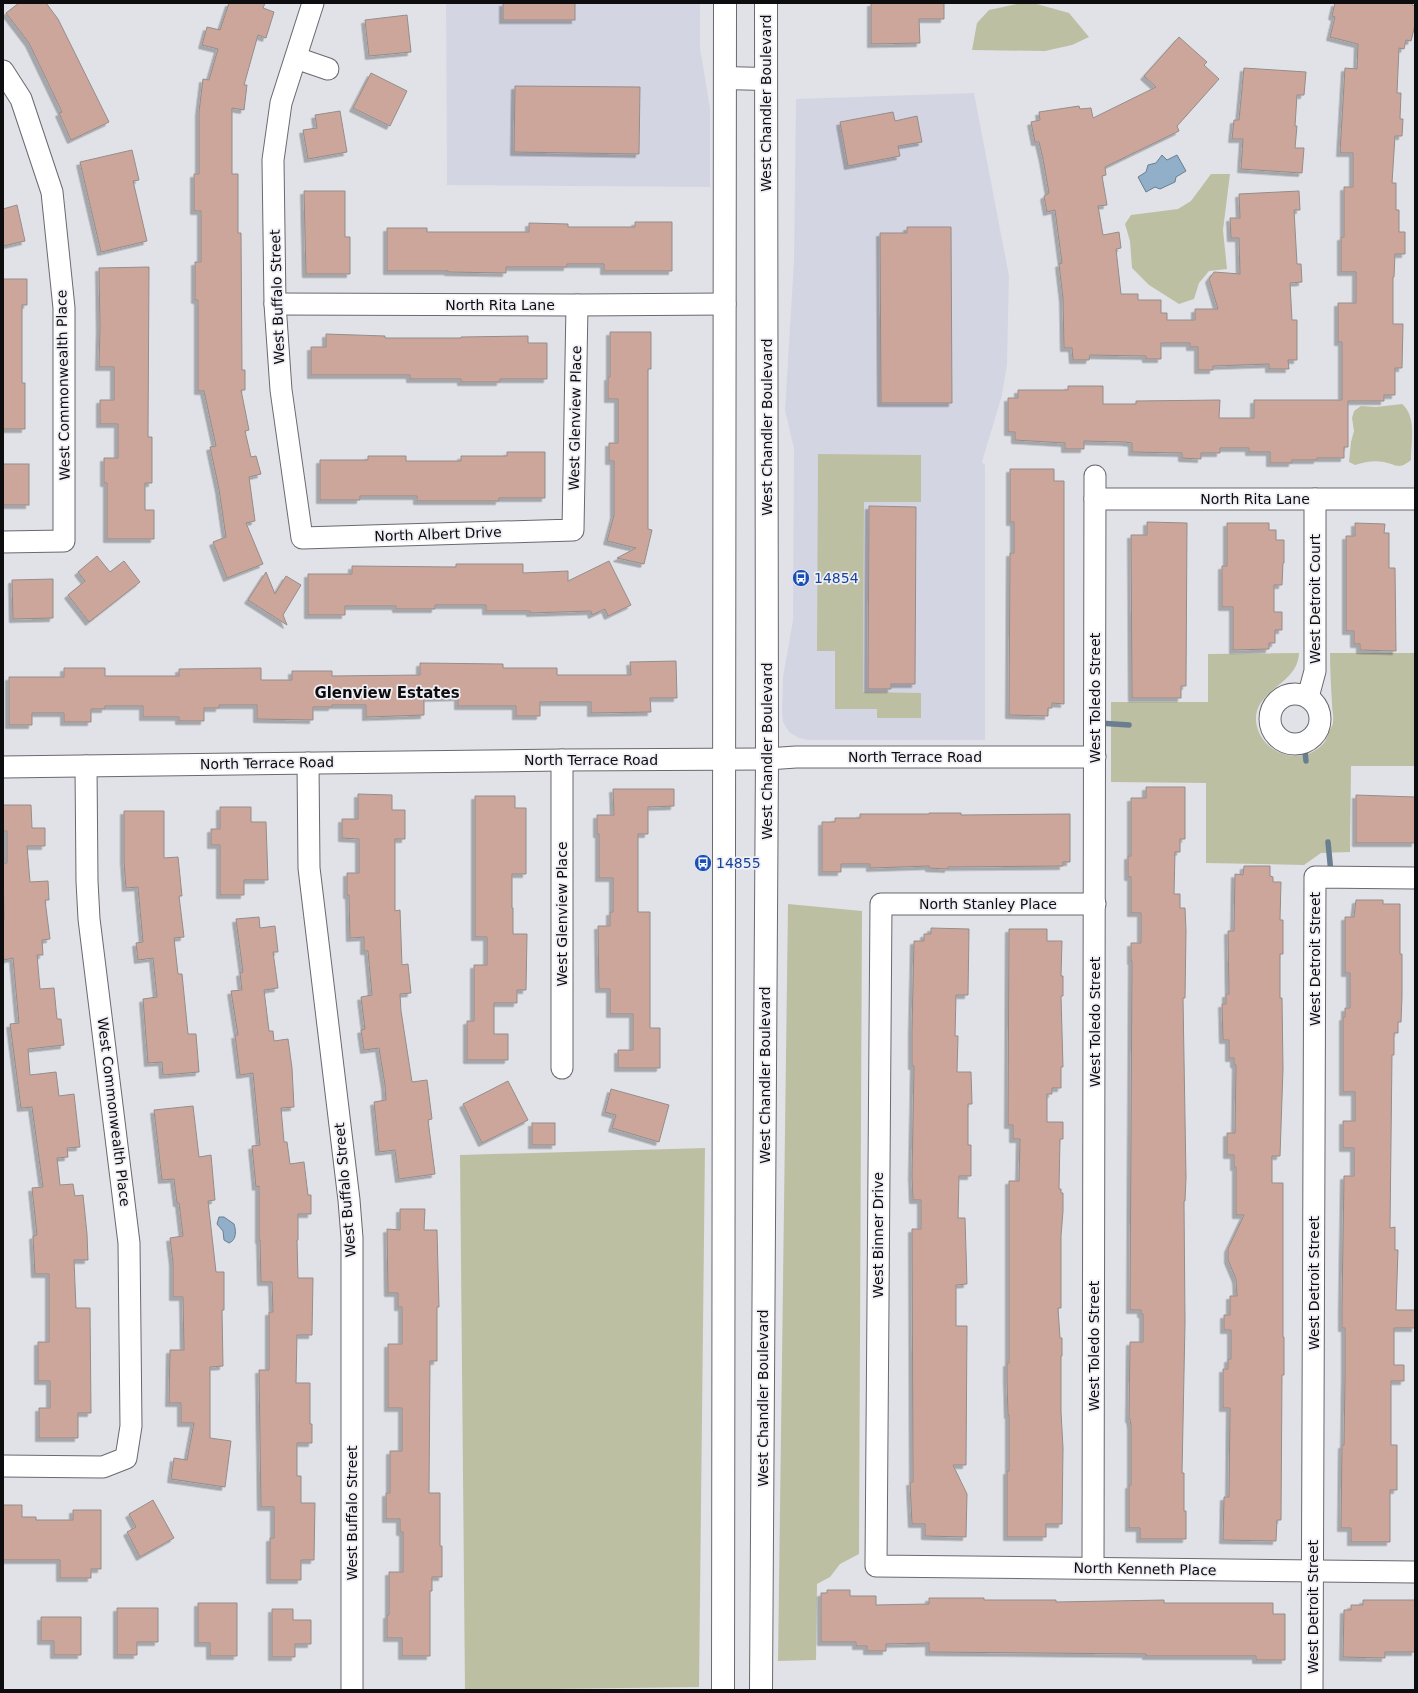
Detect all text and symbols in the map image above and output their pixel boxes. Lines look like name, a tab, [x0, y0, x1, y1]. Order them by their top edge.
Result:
street label: West Chandler Boulevard	[758, 14, 774, 192]
street label: West Buffalo Street	[267, 229, 287, 365]
street label: West Commonwealth Place	[53, 290, 73, 480]
street label: North Rita Lane	[445, 297, 555, 313]
street label: West Chandler Boulevard	[759, 338, 775, 516]
street label: West Glenview Place	[566, 345, 584, 491]
street label: North Rita Lane	[1200, 491, 1310, 507]
street label: North Albert Drive	[374, 524, 502, 544]
street label: West Detroit Court	[1307, 533, 1323, 664]
bus stop icon: 14854	[791, 568, 811, 588]
place label: 14854	[814, 570, 859, 586]
street label: West Toledo Street	[1087, 632, 1103, 763]
street label: West Chandler Boulevard	[759, 662, 775, 840]
district label: Glenview Estates	[314, 684, 460, 702]
street label: North Terrace Road	[848, 749, 982, 765]
street label: North Terrace Road	[524, 752, 658, 768]
street label: North Terrace Road	[200, 754, 334, 772]
street label: West Glenview Place	[554, 841, 570, 987]
bus stop icon: 14855	[693, 853, 713, 873]
place label: 14855	[716, 855, 761, 871]
street label: West Detroit Street	[1307, 891, 1323, 1026]
street label: North Stanley Place	[919, 896, 1057, 912]
street label: West Toledo Street	[1087, 956, 1103, 1087]
street label: West Chandler Boulevard	[757, 986, 773, 1164]
street label: West Commonwealth Place	[94, 1016, 134, 1208]
street label: West Buffalo Street	[331, 1122, 359, 1258]
street label: West Binner Drive	[870, 1172, 886, 1298]
street label: West Detroit Street	[1306, 1215, 1322, 1350]
street label: West Toledo Street	[1086, 1280, 1102, 1411]
street label: West Chandler Boulevard	[755, 1309, 771, 1487]
street label: West Buffalo Street	[344, 1445, 360, 1581]
street label: West Detroit Street	[1305, 1539, 1321, 1674]
street label: North Kenneth Place	[1073, 1560, 1217, 1578]

